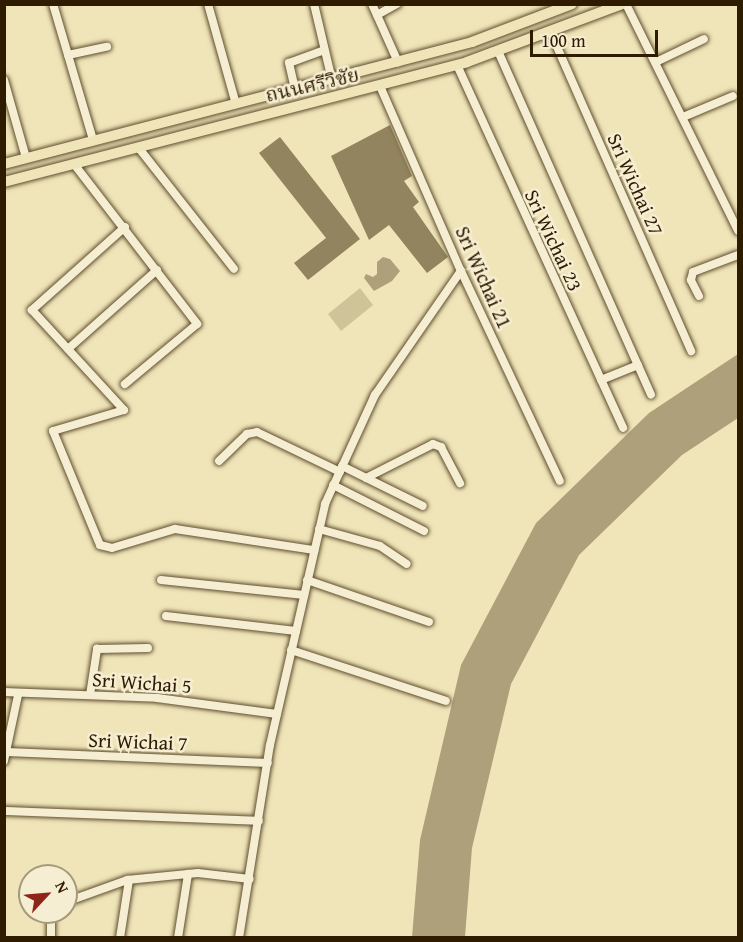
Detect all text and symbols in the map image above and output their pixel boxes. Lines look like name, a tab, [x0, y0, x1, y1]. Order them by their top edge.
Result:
scale bar	[533, 18, 660, 56]
text: 100 m	[541, 27, 586, 54]
street label: ถนนศรีวิชัย	[263, 62, 361, 106]
street label: Sri Wichai 27	[603, 129, 669, 239]
street label: Sri Wichai 23	[520, 185, 588, 295]
street label: Sri Wichai 21	[451, 222, 517, 332]
street label: Sri Wichai 5	[92, 667, 192, 697]
street label: Sri Wichai 7	[88, 727, 188, 755]
north arrow	[18, 864, 78, 924]
text: N	[49, 877, 76, 897]

